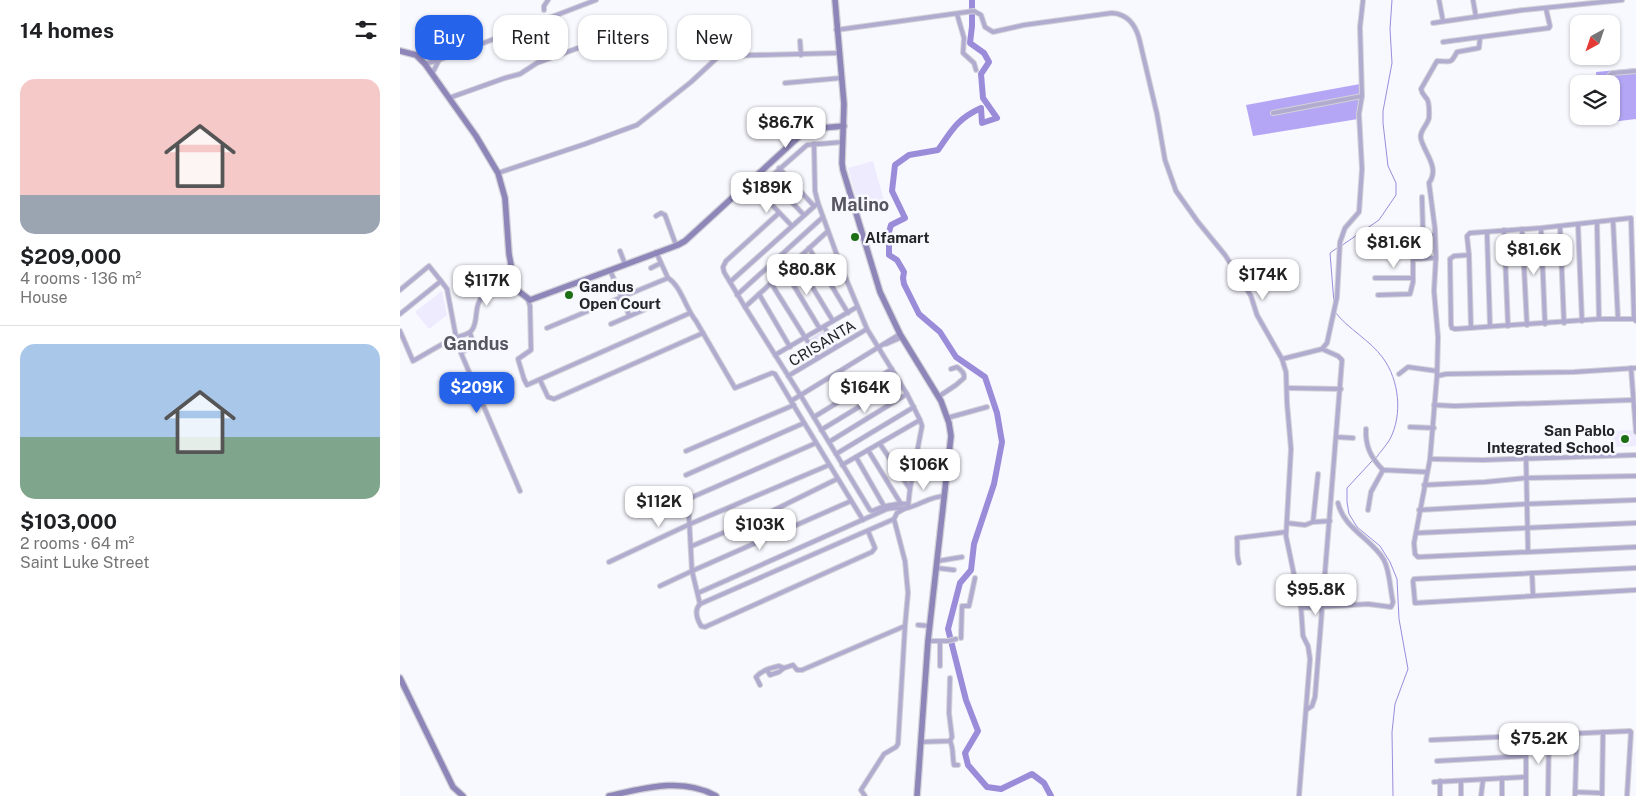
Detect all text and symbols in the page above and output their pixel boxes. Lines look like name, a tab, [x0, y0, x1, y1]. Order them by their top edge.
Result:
chip: Buy	[415, 15, 483, 60]
chip: Rent	[493, 15, 568, 60]
chip: Filters	[578, 15, 667, 60]
chip: New	[677, 15, 751, 60]
north arrow	[1570, 15, 1620, 65]
map controls	[1570, 15, 1620, 125]
icon: filters	[352, 16, 380, 44]
text: 14 homes	[20, 18, 114, 43]
button: layers	[1570, 75, 1620, 125]
pin: $86.7K	[745, 106, 827, 149]
icon: home	[155, 111, 245, 201]
text: $86.7K	[758, 113, 814, 132]
pin: $189K	[732, 172, 802, 214]
text: $189K	[742, 178, 792, 197]
district label: Malino	[831, 194, 889, 215]
pin: $81.6K	[1353, 226, 1435, 269]
place label: Alfamart	[865, 229, 929, 246]
marker: Alfamart	[849, 231, 861, 243]
text: $81.6K	[1367, 233, 1421, 252]
pin: $81.6K	[1493, 234, 1575, 276]
text: $81.6K	[1507, 240, 1561, 259]
text: $209,000	[20, 244, 121, 269]
pin: $80.8K	[766, 254, 848, 296]
pin: $174K	[1228, 258, 1298, 301]
text: $80.8K	[778, 260, 836, 279]
pin: $117K	[452, 264, 522, 307]
text: $174K	[1238, 265, 1288, 284]
text: 4 rooms · 136 m²	[20, 269, 141, 288]
text: $117K	[464, 271, 510, 290]
place label: Gandus Open Court	[579, 278, 661, 312]
text: House	[20, 288, 68, 307]
marker: Gandus Open Court	[563, 289, 575, 301]
street label: CRISANTA	[786, 316, 859, 370]
district label: Gandus	[443, 333, 509, 354]
pin: $209K	[442, 372, 512, 414]
pin: $164K	[830, 372, 900, 414]
icon: home	[155, 377, 245, 467]
text: $209K	[450, 378, 504, 397]
text: $164K	[840, 378, 890, 397]
place label: San Pablo Integrated School	[1487, 422, 1615, 456]
marker: San Pablo Integrated School	[1619, 433, 1631, 445]
pin: $106K	[889, 448, 959, 491]
text: $106K	[899, 455, 949, 474]
pin: $112K	[624, 486, 694, 528]
text: $112K	[636, 492, 682, 511]
pin: $103K	[725, 508, 795, 551]
text: $103,000	[20, 509, 117, 534]
text: $103K	[735, 515, 785, 534]
text: 2 rooms · 64 m²	[20, 534, 134, 553]
text: Saint Luke Street	[20, 553, 149, 572]
pin: $95.8K	[1275, 574, 1357, 616]
text: $95.8K	[1287, 580, 1345, 599]
pin: $75.2K	[1498, 722, 1580, 765]
text: $75.2K	[1510, 729, 1568, 748]

